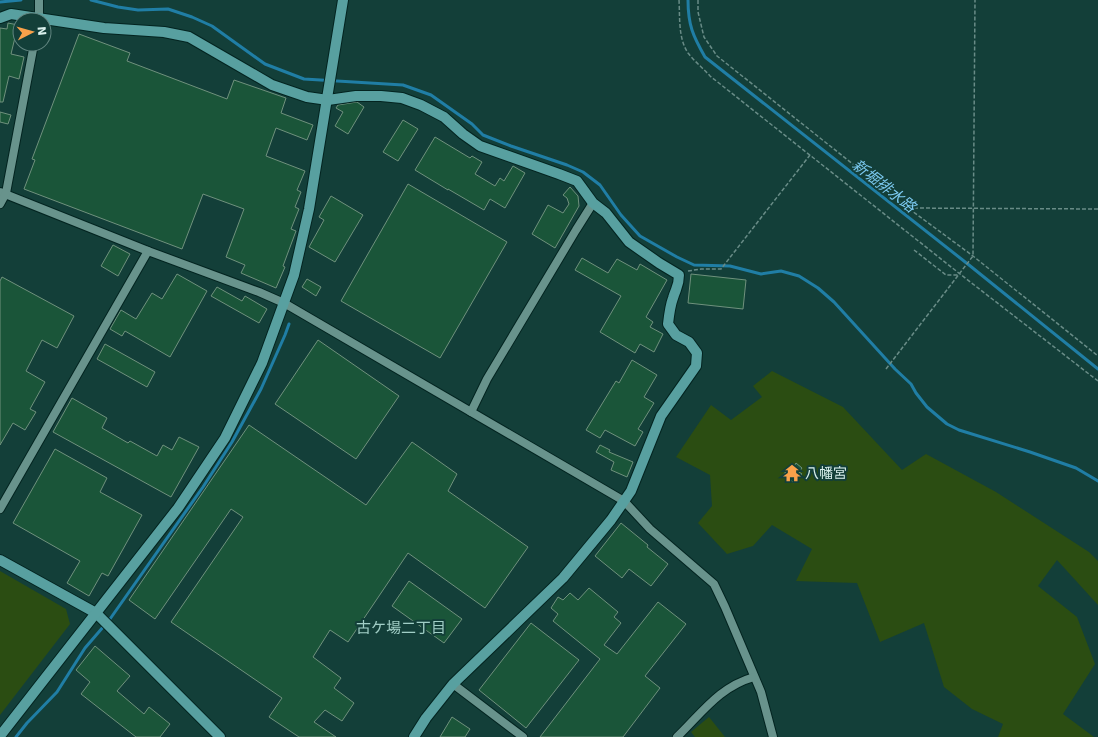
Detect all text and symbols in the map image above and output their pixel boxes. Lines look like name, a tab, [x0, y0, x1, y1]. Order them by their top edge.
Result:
north arrow	[12, 12, 52, 52]
text: N	[35, 26, 48, 36]
water label: 新堀排水路	[849, 156, 921, 217]
temple icon: 八幡宮	[782, 463, 802, 483]
place label: 八幡宮	[805, 465, 847, 481]
district label: 古ケ場二丁目	[356, 619, 446, 637]

